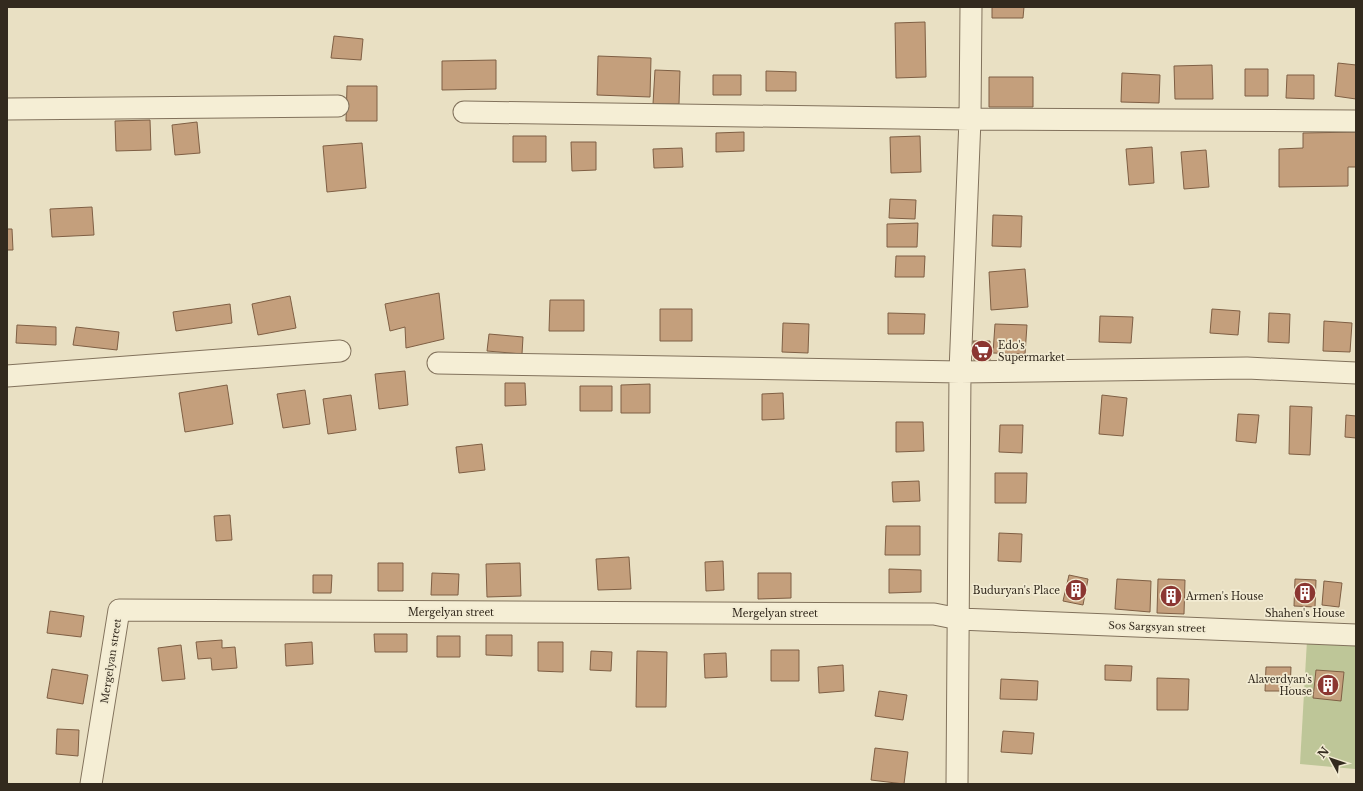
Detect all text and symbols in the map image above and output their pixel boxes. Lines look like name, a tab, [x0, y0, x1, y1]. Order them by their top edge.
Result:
supermarket icon: Edo's Supermarket	[969, 338, 995, 364]
place label: Edo's Supermarket	[998, 339, 1065, 364]
building icon: Buduryan's Place	[1063, 577, 1089, 603]
building icon: Shahen's House	[1292, 580, 1318, 606]
building icon: Armen's House	[1158, 583, 1184, 609]
place label: Buduryan's Place	[973, 584, 1060, 597]
place label: Armen's House	[1185, 590, 1264, 603]
street label: Mergelyan street	[408, 606, 494, 619]
street label: Mergelyan street	[732, 607, 818, 620]
place label: Shahen's House	[1265, 607, 1345, 620]
street label: Mergelyan street	[98, 617, 124, 704]
street label: Sos Sargsyan street	[1108, 619, 1206, 635]
building icon: Alaverdyan's House	[1315, 672, 1341, 698]
place label: Alaverdyan's House	[1247, 673, 1312, 698]
north arrow	[1311, 739, 1351, 779]
text: N	[1315, 744, 1332, 761]

